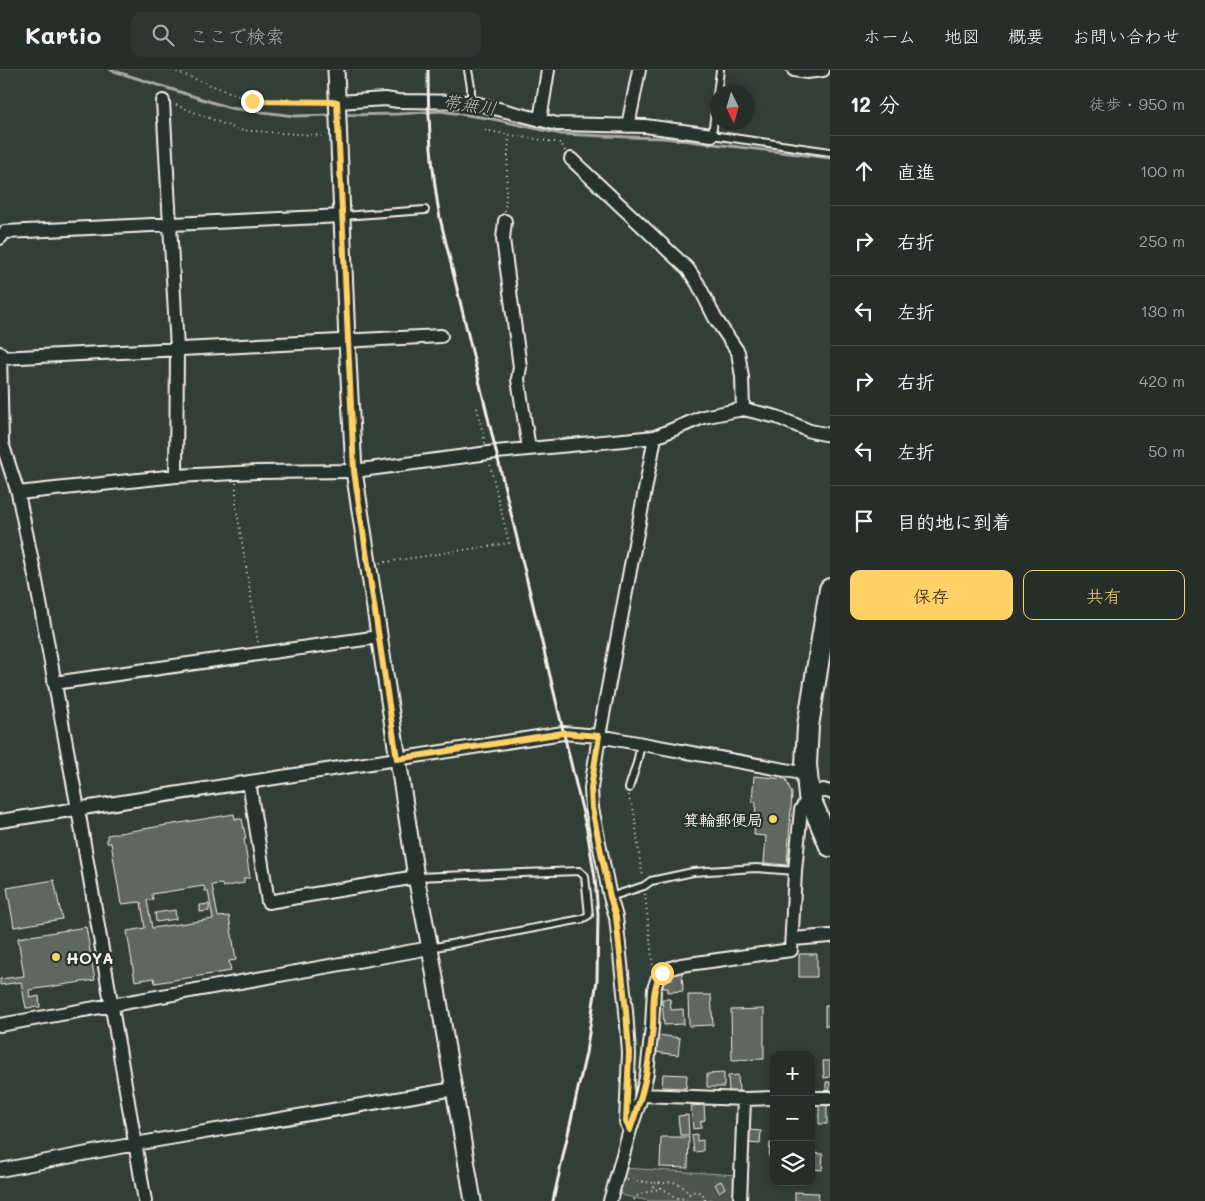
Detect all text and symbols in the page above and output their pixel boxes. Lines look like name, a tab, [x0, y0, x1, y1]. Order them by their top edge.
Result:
search box	[131, 12, 481, 57]
text: Kartio	[25, 19, 101, 50]
icon: search	[149, 21, 177, 49]
text: ここで検索	[189, 23, 284, 48]
text: ホーム	[863, 24, 916, 48]
text: 地図	[944, 24, 980, 48]
text: 概要	[1008, 24, 1044, 48]
text: お問い合わせ	[1072, 24, 1180, 48]
north arrow	[710, 85, 755, 130]
water label: 帯無川	[441, 88, 499, 120]
route end	[241, 90, 264, 113]
text: 12 分	[850, 90, 900, 117]
text: 徒歩 · 950 m	[1089, 93, 1185, 114]
icon: ahead	[850, 157, 878, 185]
text: 直進	[897, 159, 935, 184]
text: 100 m	[1140, 160, 1185, 181]
icon: right	[850, 227, 878, 255]
text: 右折	[897, 229, 935, 254]
text: 250 m	[1139, 230, 1185, 251]
icon: left	[850, 297, 878, 325]
text: 左折	[897, 299, 935, 324]
text: 130 m	[1141, 300, 1185, 321]
icon: right	[850, 367, 878, 395]
text: 右折	[897, 369, 935, 394]
text: 420 m	[1139, 370, 1185, 391]
icon: left	[850, 437, 878, 465]
text: 左折	[897, 439, 935, 464]
text: 50 m	[1148, 440, 1185, 461]
icon: arrive	[850, 507, 878, 535]
text: 目的地に到着	[897, 509, 1011, 534]
button: 保存	[850, 570, 1013, 620]
button: 共有	[1023, 570, 1185, 620]
place label: 箕輪郵便局	[683, 809, 763, 830]
marker: 箕輪郵便局	[767, 813, 779, 825]
place label: HOYA	[66, 947, 114, 968]
marker: HOYA	[50, 951, 62, 963]
route start	[651, 962, 674, 985]
map controls	[770, 1051, 815, 1186]
button: +	[770, 1051, 815, 1096]
button: −	[770, 1096, 815, 1141]
button: layers	[770, 1141, 815, 1186]

